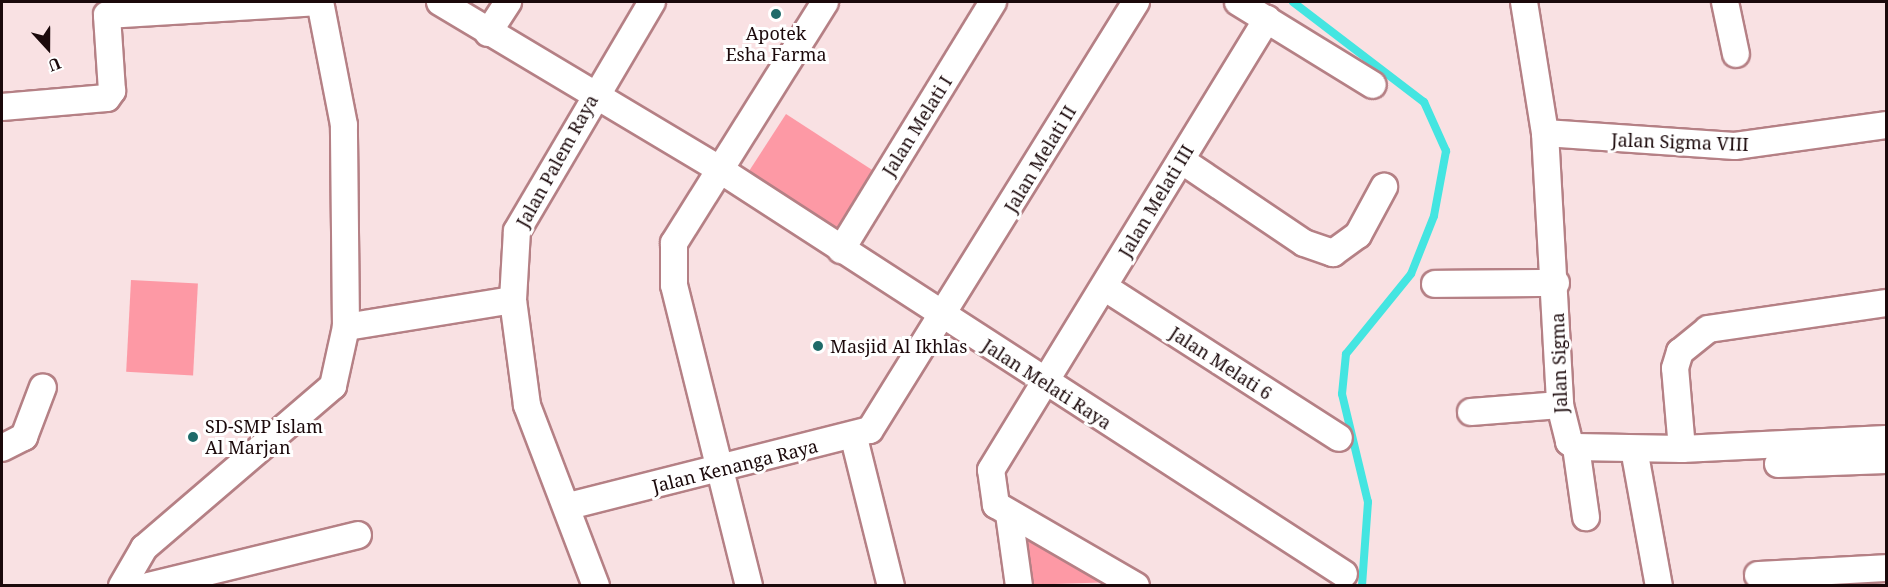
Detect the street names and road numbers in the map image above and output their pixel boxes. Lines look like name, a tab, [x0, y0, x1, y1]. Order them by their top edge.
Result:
street label: Jalan Melati I	[878, 72, 956, 180]
street label: Jalan Palem Raya	[512, 91, 602, 231]
street label: Jalan Melati II	[1000, 102, 1080, 216]
street label: Jalan Sigma VIII	[1611, 129, 1749, 155]
street label: Jalan Melati III	[1114, 141, 1198, 261]
street label: Jalan Sigma	[1546, 312, 1572, 414]
street label: Jalan Melati 6	[1166, 322, 1276, 404]
street label: Jalan Melati Raya	[978, 334, 1116, 434]
street label: Jalan Kenanga Raya	[650, 435, 820, 497]

